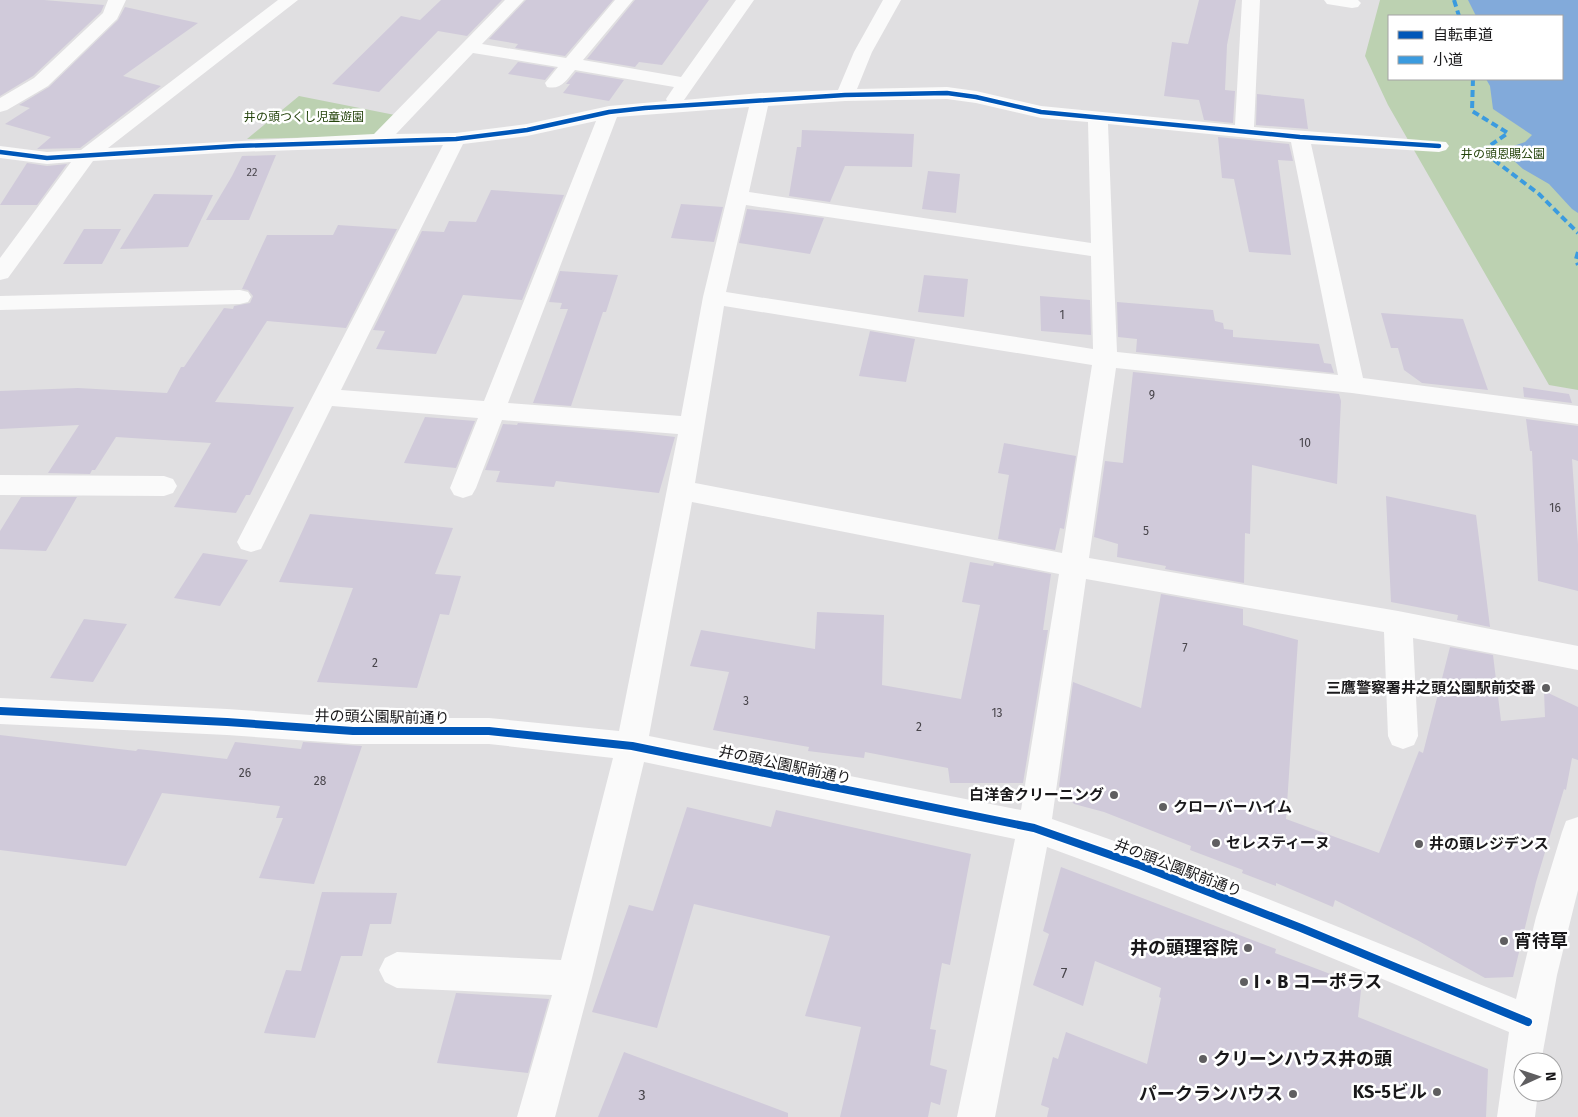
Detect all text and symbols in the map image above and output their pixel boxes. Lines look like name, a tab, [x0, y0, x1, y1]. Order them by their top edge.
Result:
legend	[1388, 15, 1563, 80]
text: 自転車道	[1433, 26, 1493, 44]
text: 小道	[1433, 51, 1463, 69]
park label: 井の頭つくし児童遊園	[244, 110, 364, 124]
park label: 井の頭恩賜公園	[1461, 147, 1545, 161]
house number: 22	[247, 166, 257, 179]
house number: 1	[1059, 308, 1065, 322]
house number: 9	[1149, 388, 1155, 402]
house number: 10	[1299, 436, 1311, 450]
house number: 16	[1549, 501, 1561, 515]
house number: 5	[1143, 524, 1149, 538]
house number: 7	[1182, 641, 1188, 655]
house number: 2	[372, 656, 378, 670]
place label: 三鷹警察署井之頭公園駅前交番	[1326, 679, 1536, 697]
marker: 三鷹警察署井之頭公園駅前交番	[1540, 682, 1552, 694]
house number: 3	[743, 694, 749, 708]
house number: 13	[991, 706, 1003, 720]
street label: 井の頭公園駅前通り	[314, 707, 450, 727]
house number: 2	[916, 720, 922, 734]
street label: 井の頭公園駅前通り	[717, 742, 853, 788]
house number: 26	[239, 766, 251, 780]
house number: 28	[314, 774, 327, 788]
place label: 白洋舍クリーニング	[969, 786, 1104, 804]
marker: 白洋舍クリーニング	[1108, 789, 1120, 801]
place label: クローバーハイム	[1173, 798, 1292, 816]
marker: クローバーハイム	[1157, 801, 1169, 813]
place label: セレスティーヌ	[1226, 834, 1330, 852]
street label: 井の頭公園駅前通り	[1112, 835, 1244, 901]
place label: 井の頭レジデンス	[1429, 835, 1549, 853]
marker: セレスティーヌ	[1210, 837, 1222, 849]
marker: 井の頭レジデンス	[1413, 838, 1425, 850]
place label: 宵待草	[1514, 930, 1568, 952]
marker: 宵待草	[1498, 935, 1510, 947]
place label: 井の頭理容院	[1130, 937, 1238, 959]
marker: 井の頭理容院	[1242, 942, 1254, 954]
house number: 7	[1061, 964, 1068, 982]
place label: I・B コーポラス	[1254, 971, 1382, 993]
marker: I・B コーポラス	[1238, 976, 1250, 988]
place label: クリーンハウス井の頭	[1213, 1048, 1392, 1070]
north arrow	[1513, 1052, 1563, 1102]
marker: クリーンハウス井の頭	[1197, 1053, 1209, 1065]
text: N	[1542, 1071, 1559, 1081]
place label: KS-5ビル	[1353, 1081, 1427, 1103]
place label: パークランハウス	[1139, 1083, 1283, 1105]
house number: 3	[638, 1086, 646, 1104]
marker: KS-5ビル	[1431, 1086, 1443, 1098]
marker: パークランハウス	[1287, 1088, 1299, 1100]

